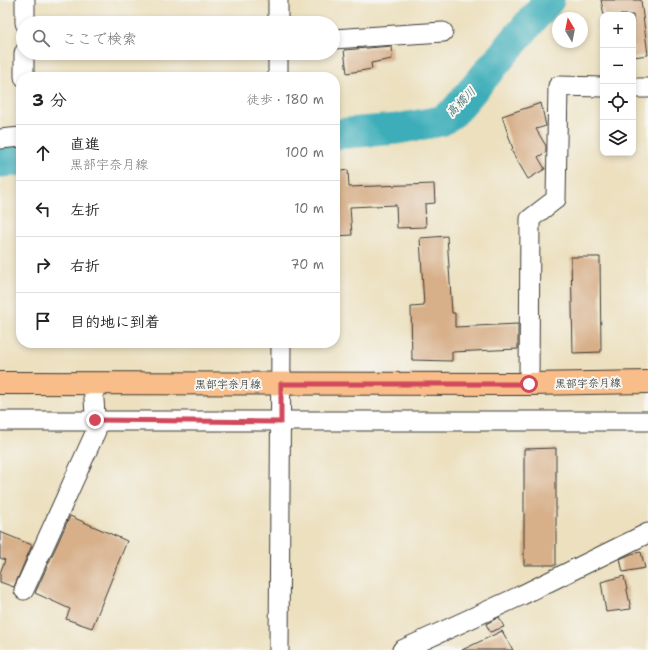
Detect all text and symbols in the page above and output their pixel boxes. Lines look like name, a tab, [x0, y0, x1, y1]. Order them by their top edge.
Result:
north arrow	[552, 12, 588, 48]
map controls	[600, 12, 636, 156]
button: +	[600, 12, 636, 48]
search box	[16, 16, 340, 60]
icon: search	[30, 27, 52, 49]
text: ここで検索	[62, 29, 137, 49]
button: −	[600, 48, 636, 84]
water label: 高橋川	[443, 83, 479, 121]
button: locate	[600, 84, 636, 120]
text: 3 分	[32, 89, 67, 111]
text: 徒歩 · 180 m	[247, 91, 324, 108]
button: layers	[600, 120, 636, 156]
text: 直進	[70, 134, 100, 154]
icon: ahead	[32, 142, 54, 164]
text: 100 m	[285, 144, 324, 161]
text: 黒部宇奈月線	[70, 156, 148, 173]
icon: left	[32, 198, 54, 220]
text: 左折	[70, 200, 100, 220]
text: 10 m	[294, 200, 324, 217]
icon: right	[32, 254, 54, 276]
text: 右折	[70, 256, 100, 276]
text: 70 m	[290, 256, 324, 273]
icon: arrive	[32, 310, 54, 332]
text: 目的地に到着	[70, 312, 160, 332]
route start	[520, 375, 538, 393]
street label: 黒部宇奈月線	[555, 375, 621, 392]
street label: 黒部宇奈月線	[195, 377, 261, 392]
route end	[86, 411, 104, 429]

